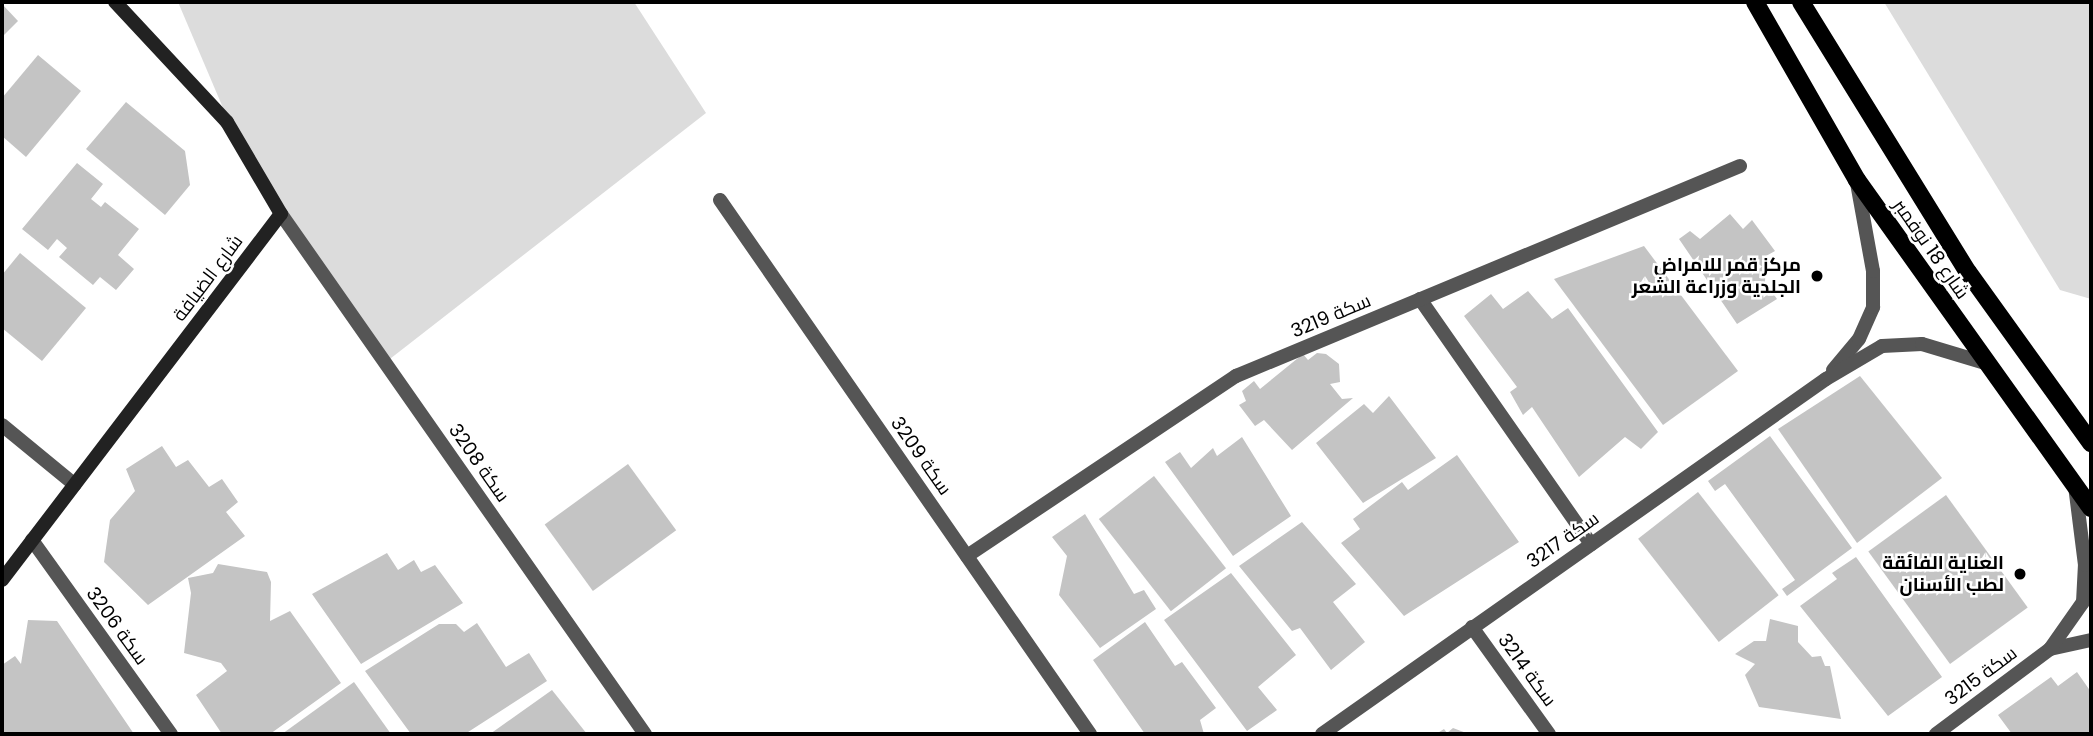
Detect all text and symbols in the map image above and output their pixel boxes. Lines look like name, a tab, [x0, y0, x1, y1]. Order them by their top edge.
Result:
street label: شارع 18 نوفمبر	[1888, 195, 1974, 303]
street label: شارع الضيافة	[168, 230, 248, 326]
place label: مركز قمر للامراض الجلدية وزراعة الشعر	[1632, 254, 1801, 298]
marker: مركز قمر للامراض الجلدية وزراعة الشعر	[1807, 266, 1827, 286]
street label: سكة 3219	[1288, 289, 1374, 343]
street label: سكة 3209	[886, 412, 956, 500]
street label: سكة 3208	[444, 419, 514, 507]
street label: سكة 3217	[1523, 507, 1603, 573]
place label: العناية الفائقة لطب الأسنان	[1882, 552, 2004, 596]
marker: العناية الفائقة لطب الأسنان	[2010, 564, 2030, 584]
street label: سكة 3206	[81, 583, 153, 669]
street label: سكة 3214	[1493, 629, 1561, 711]
street label: سكة 3215	[1940, 641, 2022, 711]

